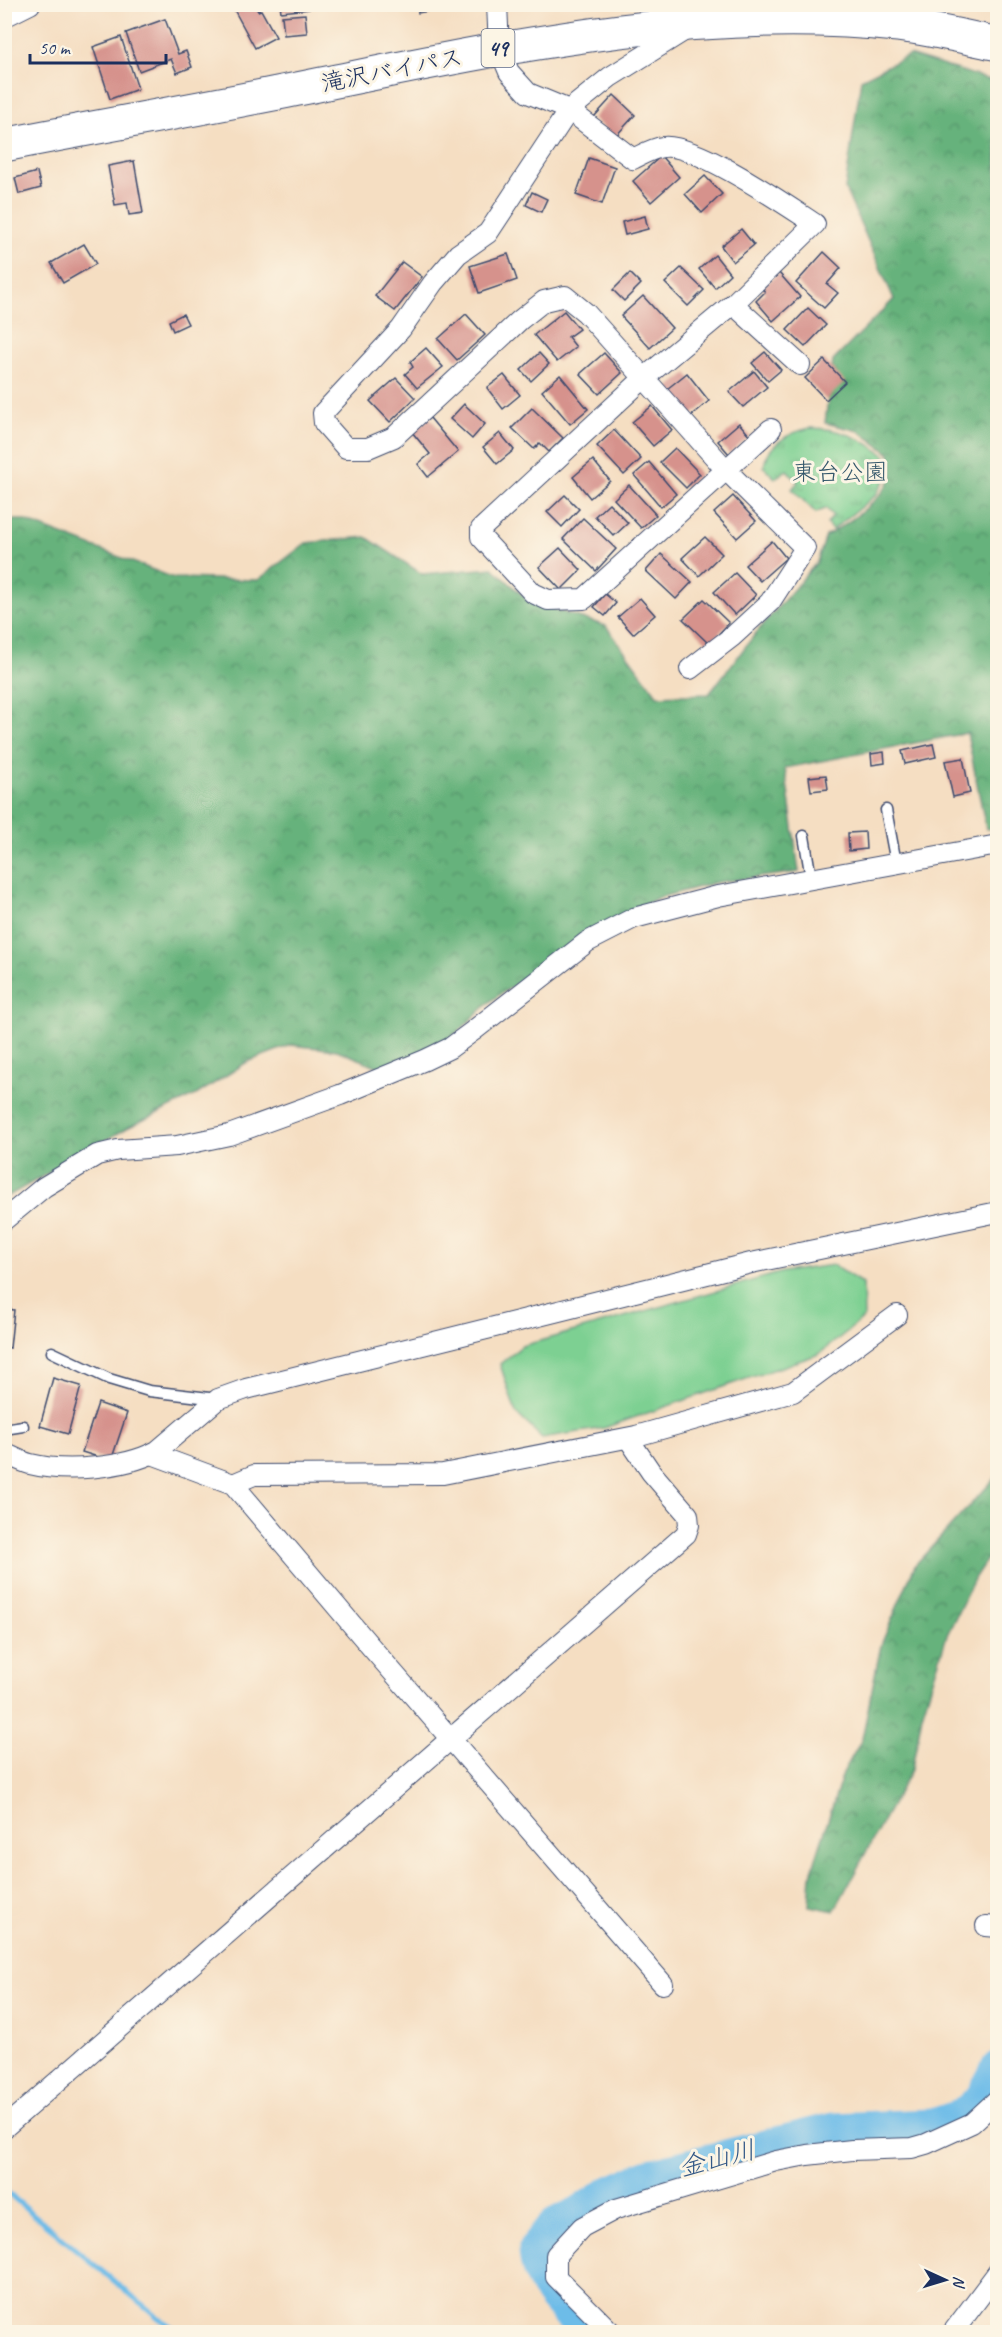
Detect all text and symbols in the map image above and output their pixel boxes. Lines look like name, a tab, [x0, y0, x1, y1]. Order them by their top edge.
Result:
scale bar	[30, 27, 166, 65]
road number: 49	[482, 29, 514, 67]
text: 50 m	[39, 37, 72, 59]
street label: 滝沢バイパス	[319, 42, 465, 98]
park label: 東台公園	[792, 457, 888, 487]
water label: 金山川	[675, 2133, 759, 2184]
north arrow	[915, 2250, 975, 2310]
text: N	[948, 2275, 969, 2290]

